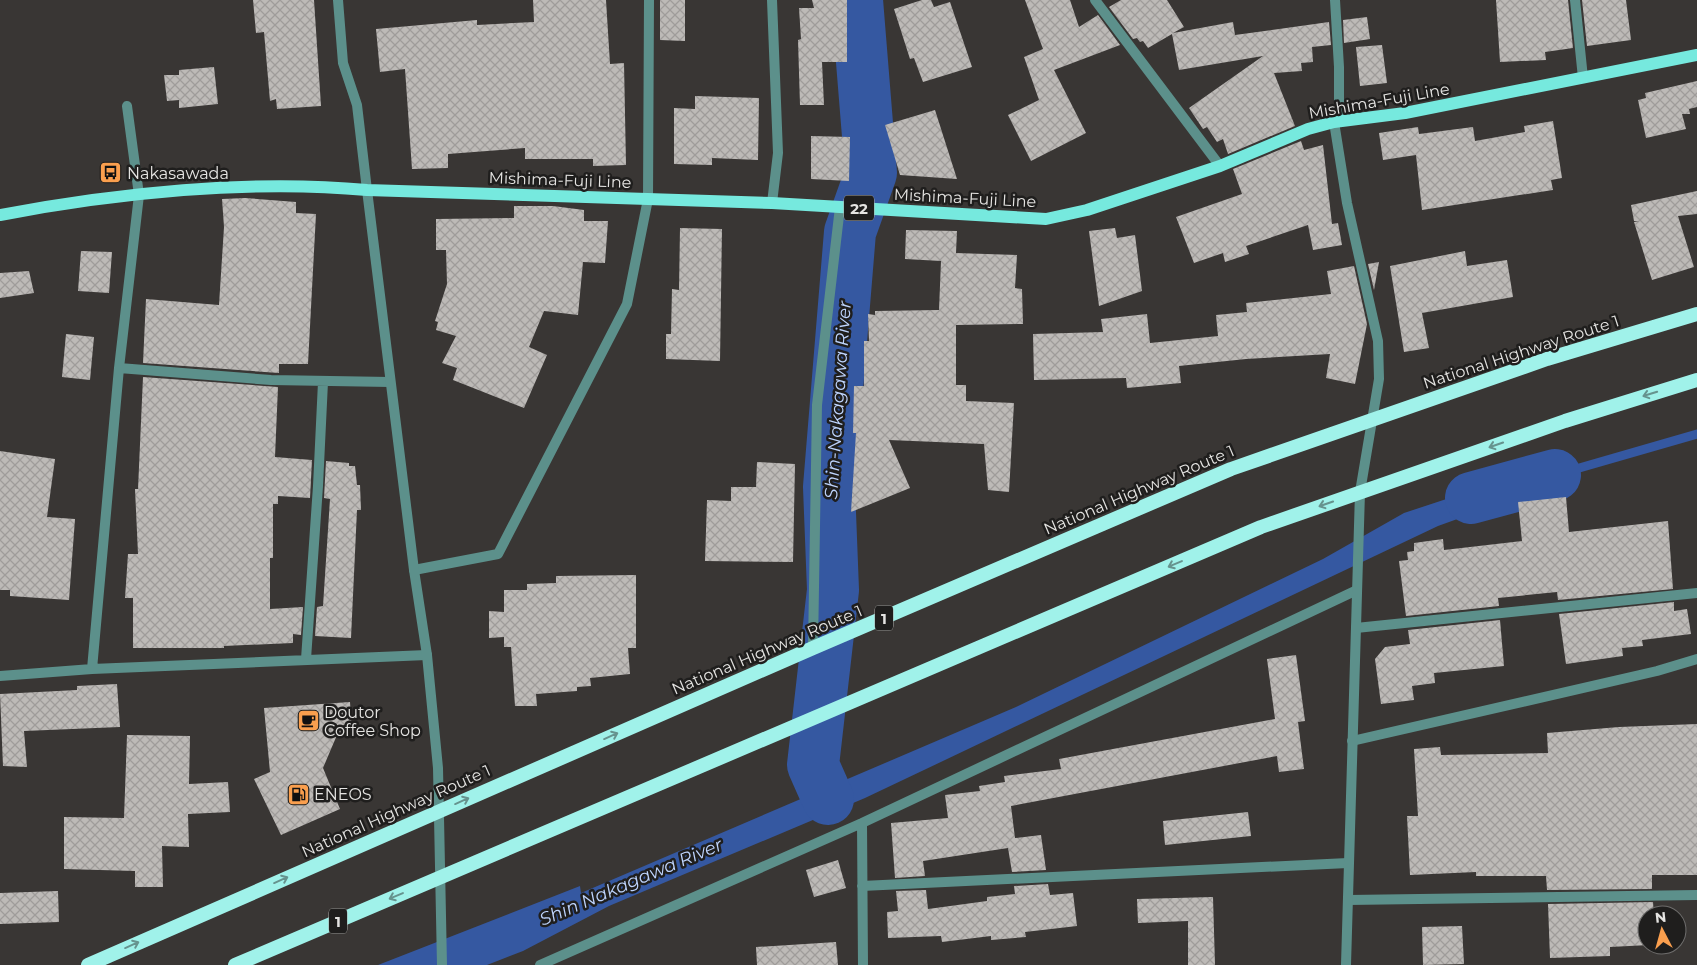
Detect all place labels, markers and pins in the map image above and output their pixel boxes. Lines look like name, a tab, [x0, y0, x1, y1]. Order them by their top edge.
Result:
bus stop icon: Nakasawada	[99, 161, 123, 185]
place label: Nakasawada	[127, 164, 229, 183]
place label: Doutor Coffee Shop	[324, 703, 421, 740]
cafe icon: Doutor Coffee Shop	[296, 709, 320, 733]
fuel station icon: ENEOS	[286, 782, 310, 806]
place label: ENEOS	[314, 785, 372, 804]

